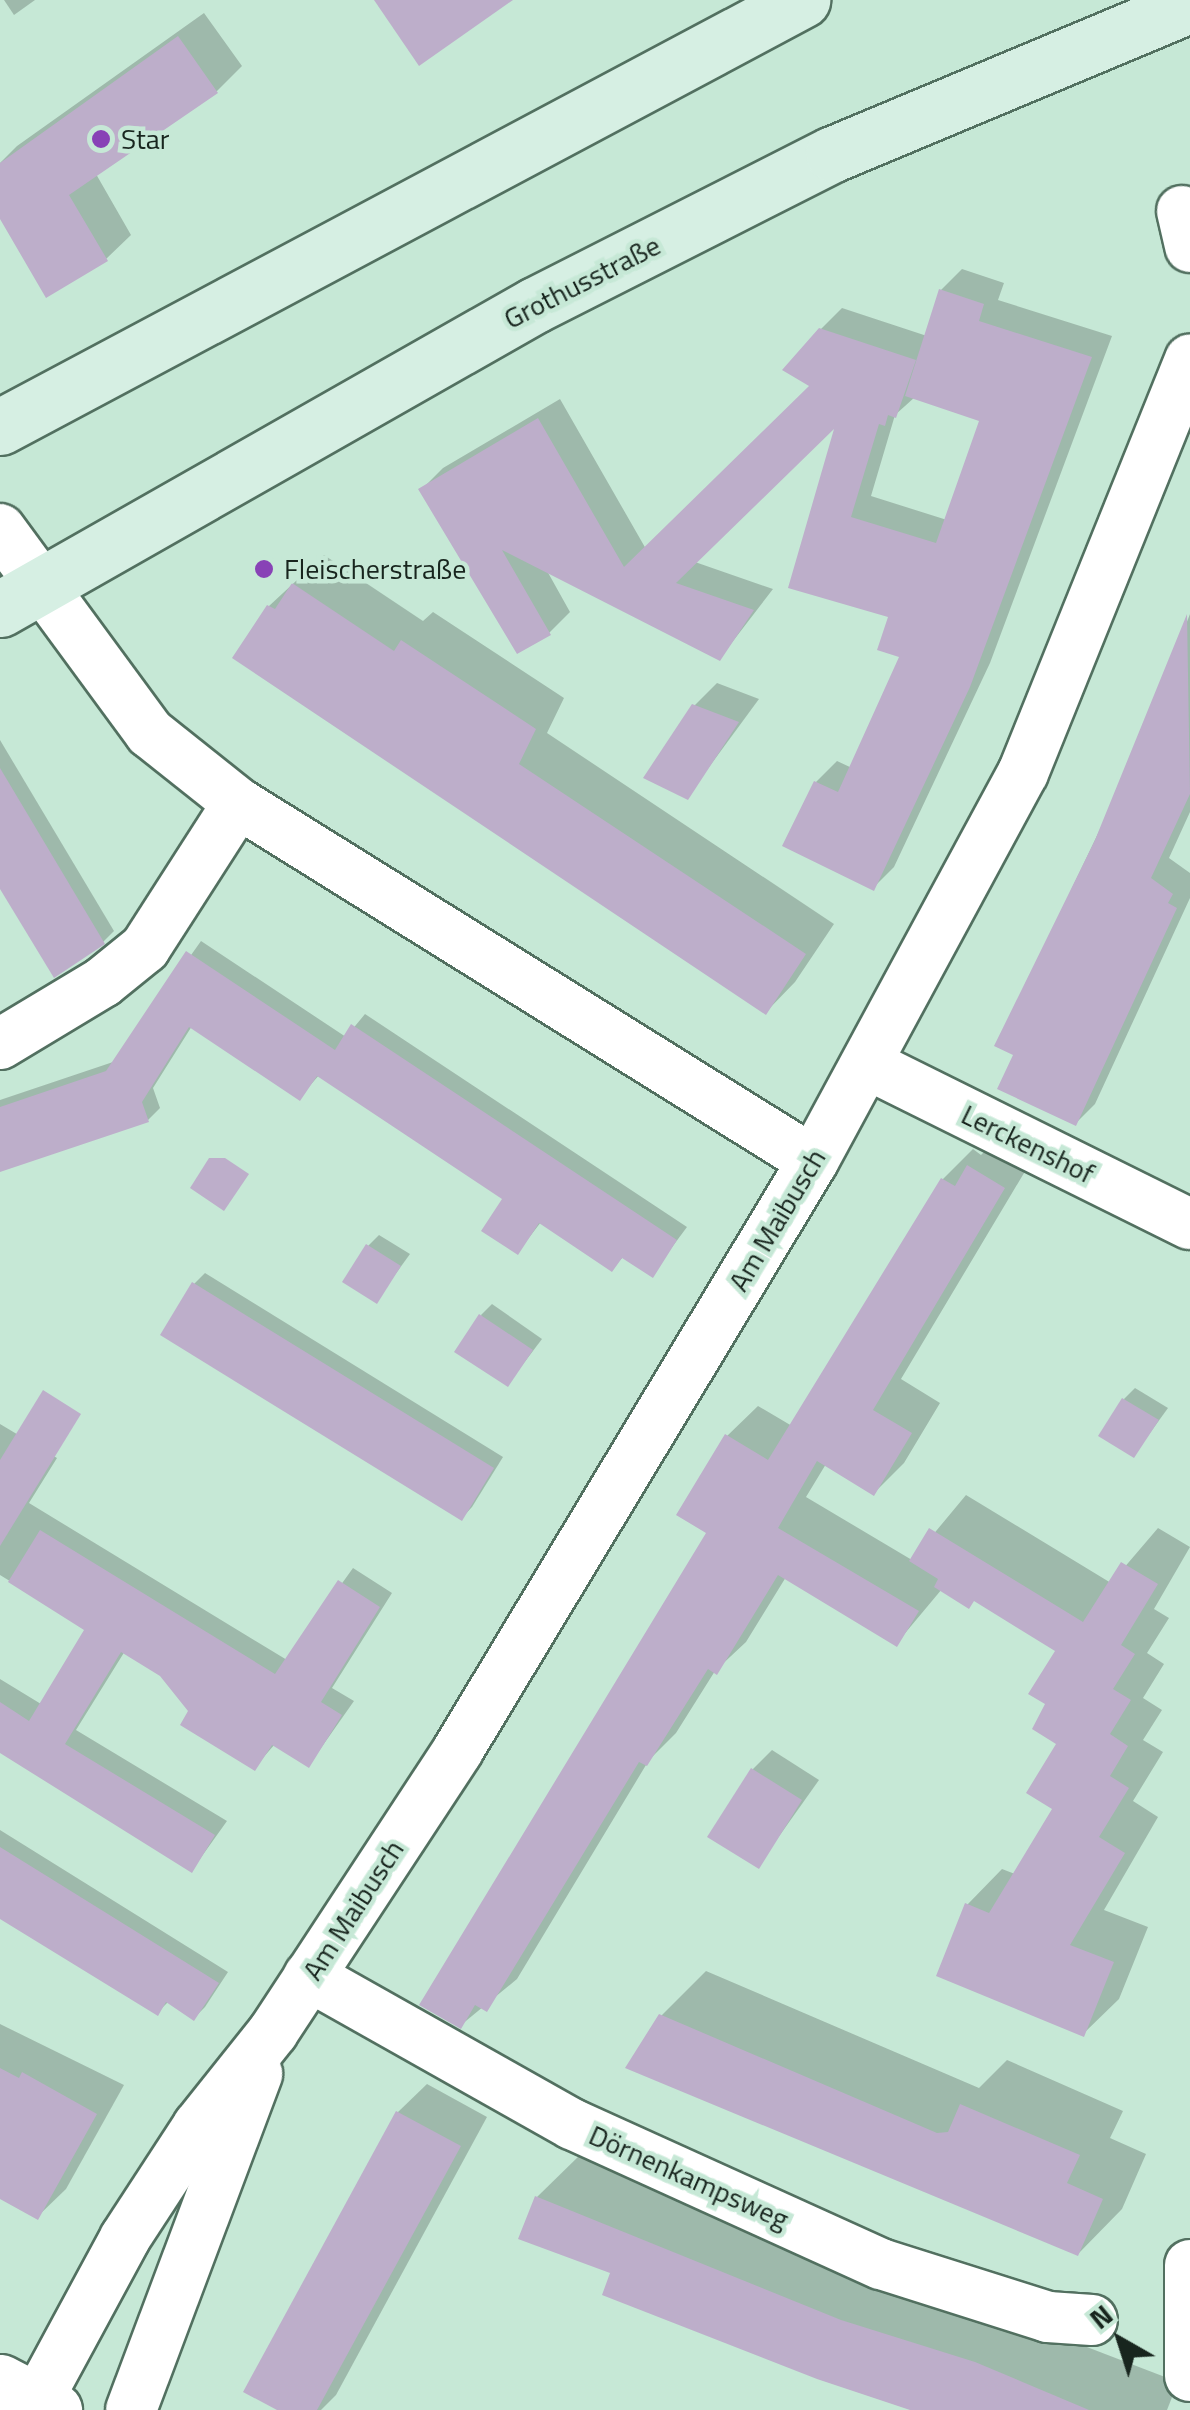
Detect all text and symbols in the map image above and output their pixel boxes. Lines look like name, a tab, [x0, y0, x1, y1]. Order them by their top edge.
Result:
place label: Star	[121, 122, 169, 156]
marker: Star	[90, 128, 112, 150]
street label: Grothusstraße	[498, 228, 666, 336]
place label: Fleischerstraße	[284, 552, 466, 586]
marker: Fleischerstraße	[253, 558, 275, 580]
street label: Lerckenshof	[956, 1097, 1100, 1191]
street label: Am Maibusch	[721, 1143, 833, 1297]
street label: Am Maibusch	[295, 1834, 411, 1986]
street label: Dörnenkampsweg	[584, 2118, 794, 2236]
north arrow	[1070, 2290, 1170, 2390]
text: N	[1080, 2293, 1122, 2339]

